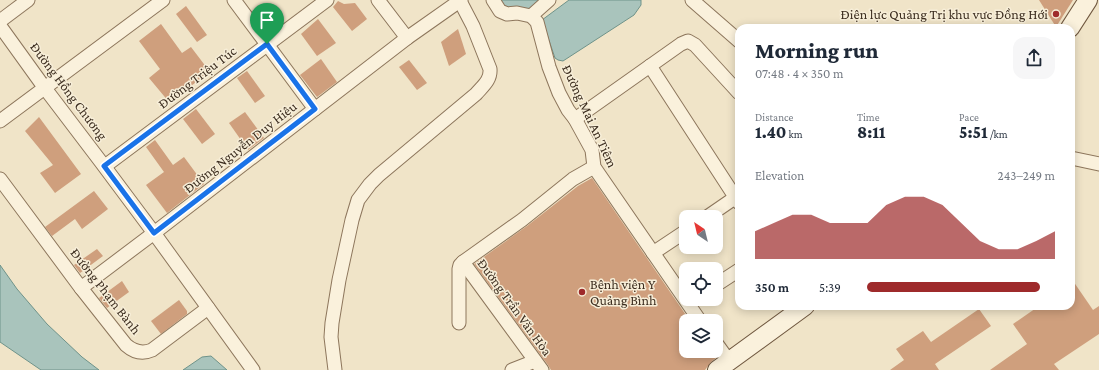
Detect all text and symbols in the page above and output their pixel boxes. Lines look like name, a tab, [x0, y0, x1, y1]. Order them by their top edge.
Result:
pin	[250, 3, 284, 44]
place label: Điện lực Quảng Trị khu vực Đồng Hới	[841, 6, 1048, 22]
icon: arrive	[256, 9, 278, 31]
marker: Điện lực Quảng Trị khu vực Đồng Hới	[1051, 9, 1061, 19]
button: share	[1013, 37, 1055, 79]
text: Morning run	[755, 38, 878, 63]
street label: Đường Hồng Chương	[27, 39, 111, 143]
street label: Đường Triệu Túc	[155, 42, 239, 112]
street label: Đường Mai An Tiêm	[559, 62, 621, 170]
text: 07:48 · 4 × 350 m	[755, 66, 843, 81]
street label: Đường Nguyễn Duy Hiệu	[180, 98, 300, 196]
text: Distance	[755, 111, 793, 123]
text: Time	[857, 111, 880, 123]
text: Pace	[959, 111, 979, 123]
text: 1.40	[755, 123, 786, 142]
text: 8:11	[857, 123, 886, 142]
text: 5:51	[959, 123, 988, 142]
text: km	[786, 128, 803, 140]
text: /km	[988, 128, 1008, 140]
text: Elevation	[755, 168, 804, 183]
text: 243–249 m	[998, 168, 1055, 183]
north arrow	[679, 210, 723, 254]
map controls	[679, 210, 723, 358]
street label: Đường Phạm Bành	[67, 245, 145, 338]
street label: Đường Trần Văn Hòa	[474, 255, 556, 359]
button: locate	[679, 262, 723, 306]
place label: Bệnh viện Y Quảng Bình	[590, 276, 657, 308]
text: 350 m	[755, 280, 789, 295]
text: 5:39	[819, 280, 841, 295]
marker: Bệnh viện Y Quảng Bình	[577, 287, 587, 297]
button: layers	[679, 314, 723, 358]

